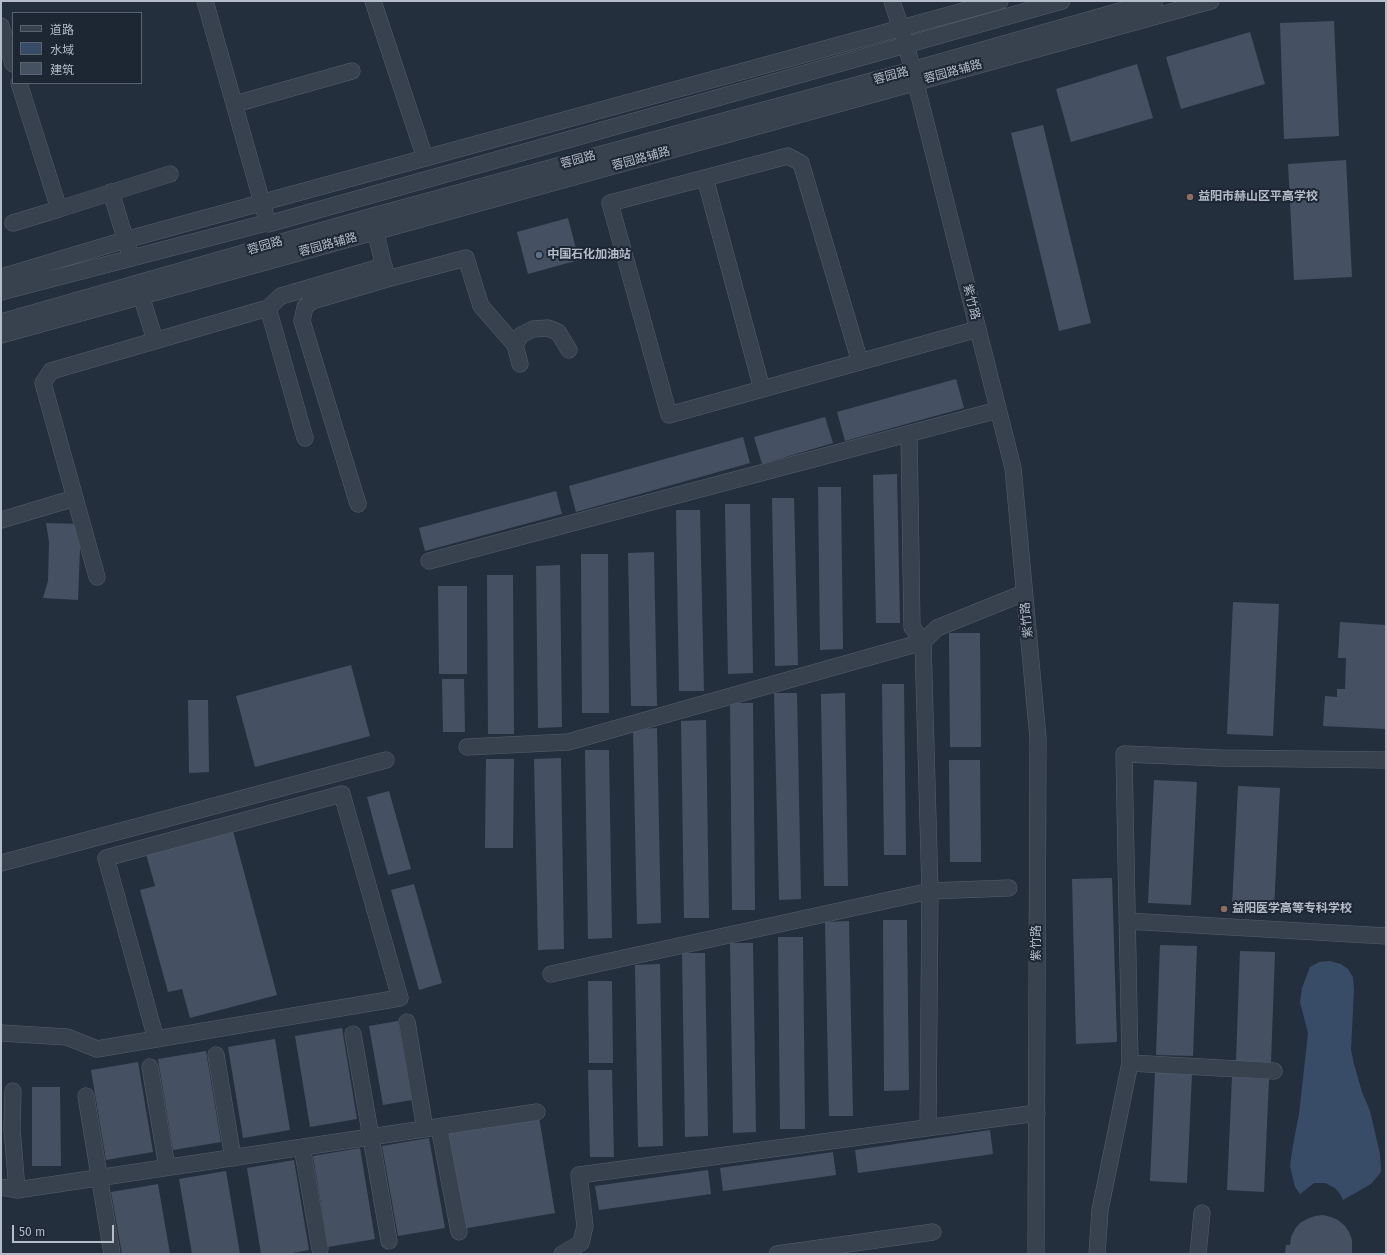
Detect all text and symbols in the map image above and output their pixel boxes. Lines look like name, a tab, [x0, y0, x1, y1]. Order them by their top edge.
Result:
legend	[12, 12, 142, 84]
text: 道路	[50, 23, 74, 37]
text: 水域	[50, 43, 74, 57]
street label: 蓉园路辅路	[922, 57, 984, 87]
text: 建筑	[50, 63, 74, 77]
street label: 蓉园路	[872, 64, 910, 88]
street label: 蓉园路辅路	[610, 144, 672, 174]
street label: 蓉园路	[559, 148, 597, 172]
place label: 益阳市赫山区平高学校	[1198, 190, 1318, 204]
marker: 益阳市赫山区平高学校	[1185, 192, 1195, 202]
street label: 蓉园路辅路	[297, 230, 359, 260]
street label: 蓉园路	[246, 234, 284, 258]
place label: 中国石化加油站	[547, 248, 631, 262]
marker: 中国石化加油站	[534, 250, 544, 260]
street label: 紫竹路	[960, 283, 982, 321]
street label: 紫竹路	[1018, 601, 1036, 639]
place label: 益阳医学高等专科学校	[1232, 902, 1352, 916]
marker: 益阳医学高等专科学校	[1219, 904, 1229, 914]
street label: 紫竹路	[1030, 925, 1044, 961]
scale bar	[14, 1217, 116, 1243]
text: 50 m	[19, 1225, 45, 1239]

